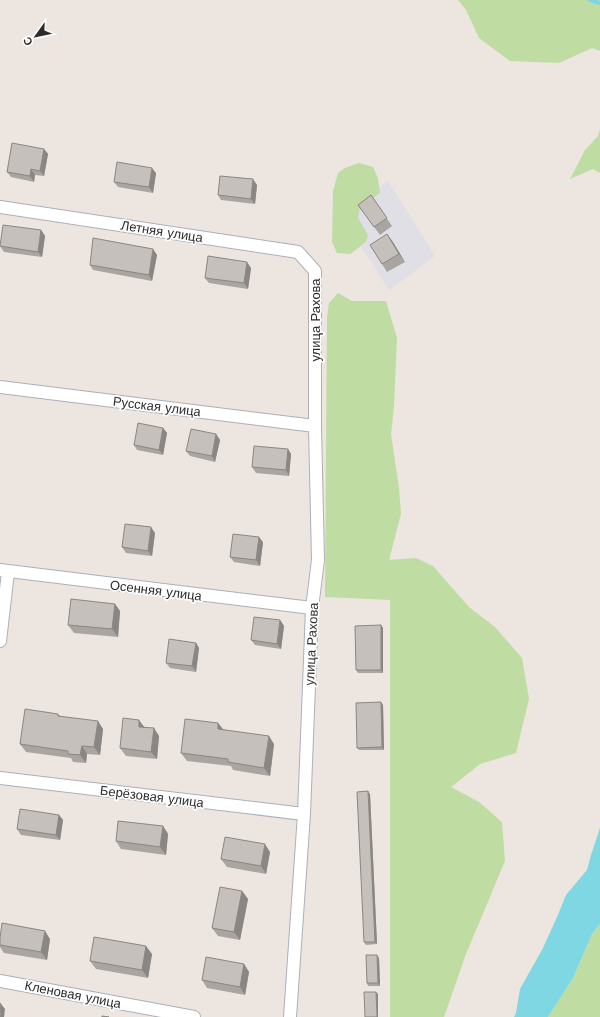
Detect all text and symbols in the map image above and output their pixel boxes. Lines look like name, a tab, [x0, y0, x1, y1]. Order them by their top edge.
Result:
north arrow	[16, 16, 56, 56]
text: С	[20, 34, 36, 48]
street label: Летняя улица	[120, 218, 205, 245]
street label: улица Рахова	[308, 278, 323, 362]
street label: Русская улица	[112, 394, 202, 419]
street label: Осенняя улица	[109, 577, 203, 604]
street label: улица Рахова	[302, 601, 321, 686]
street label: Берёзовая улица	[99, 783, 205, 810]
street label: Кленовая улица	[23, 978, 123, 1011]

